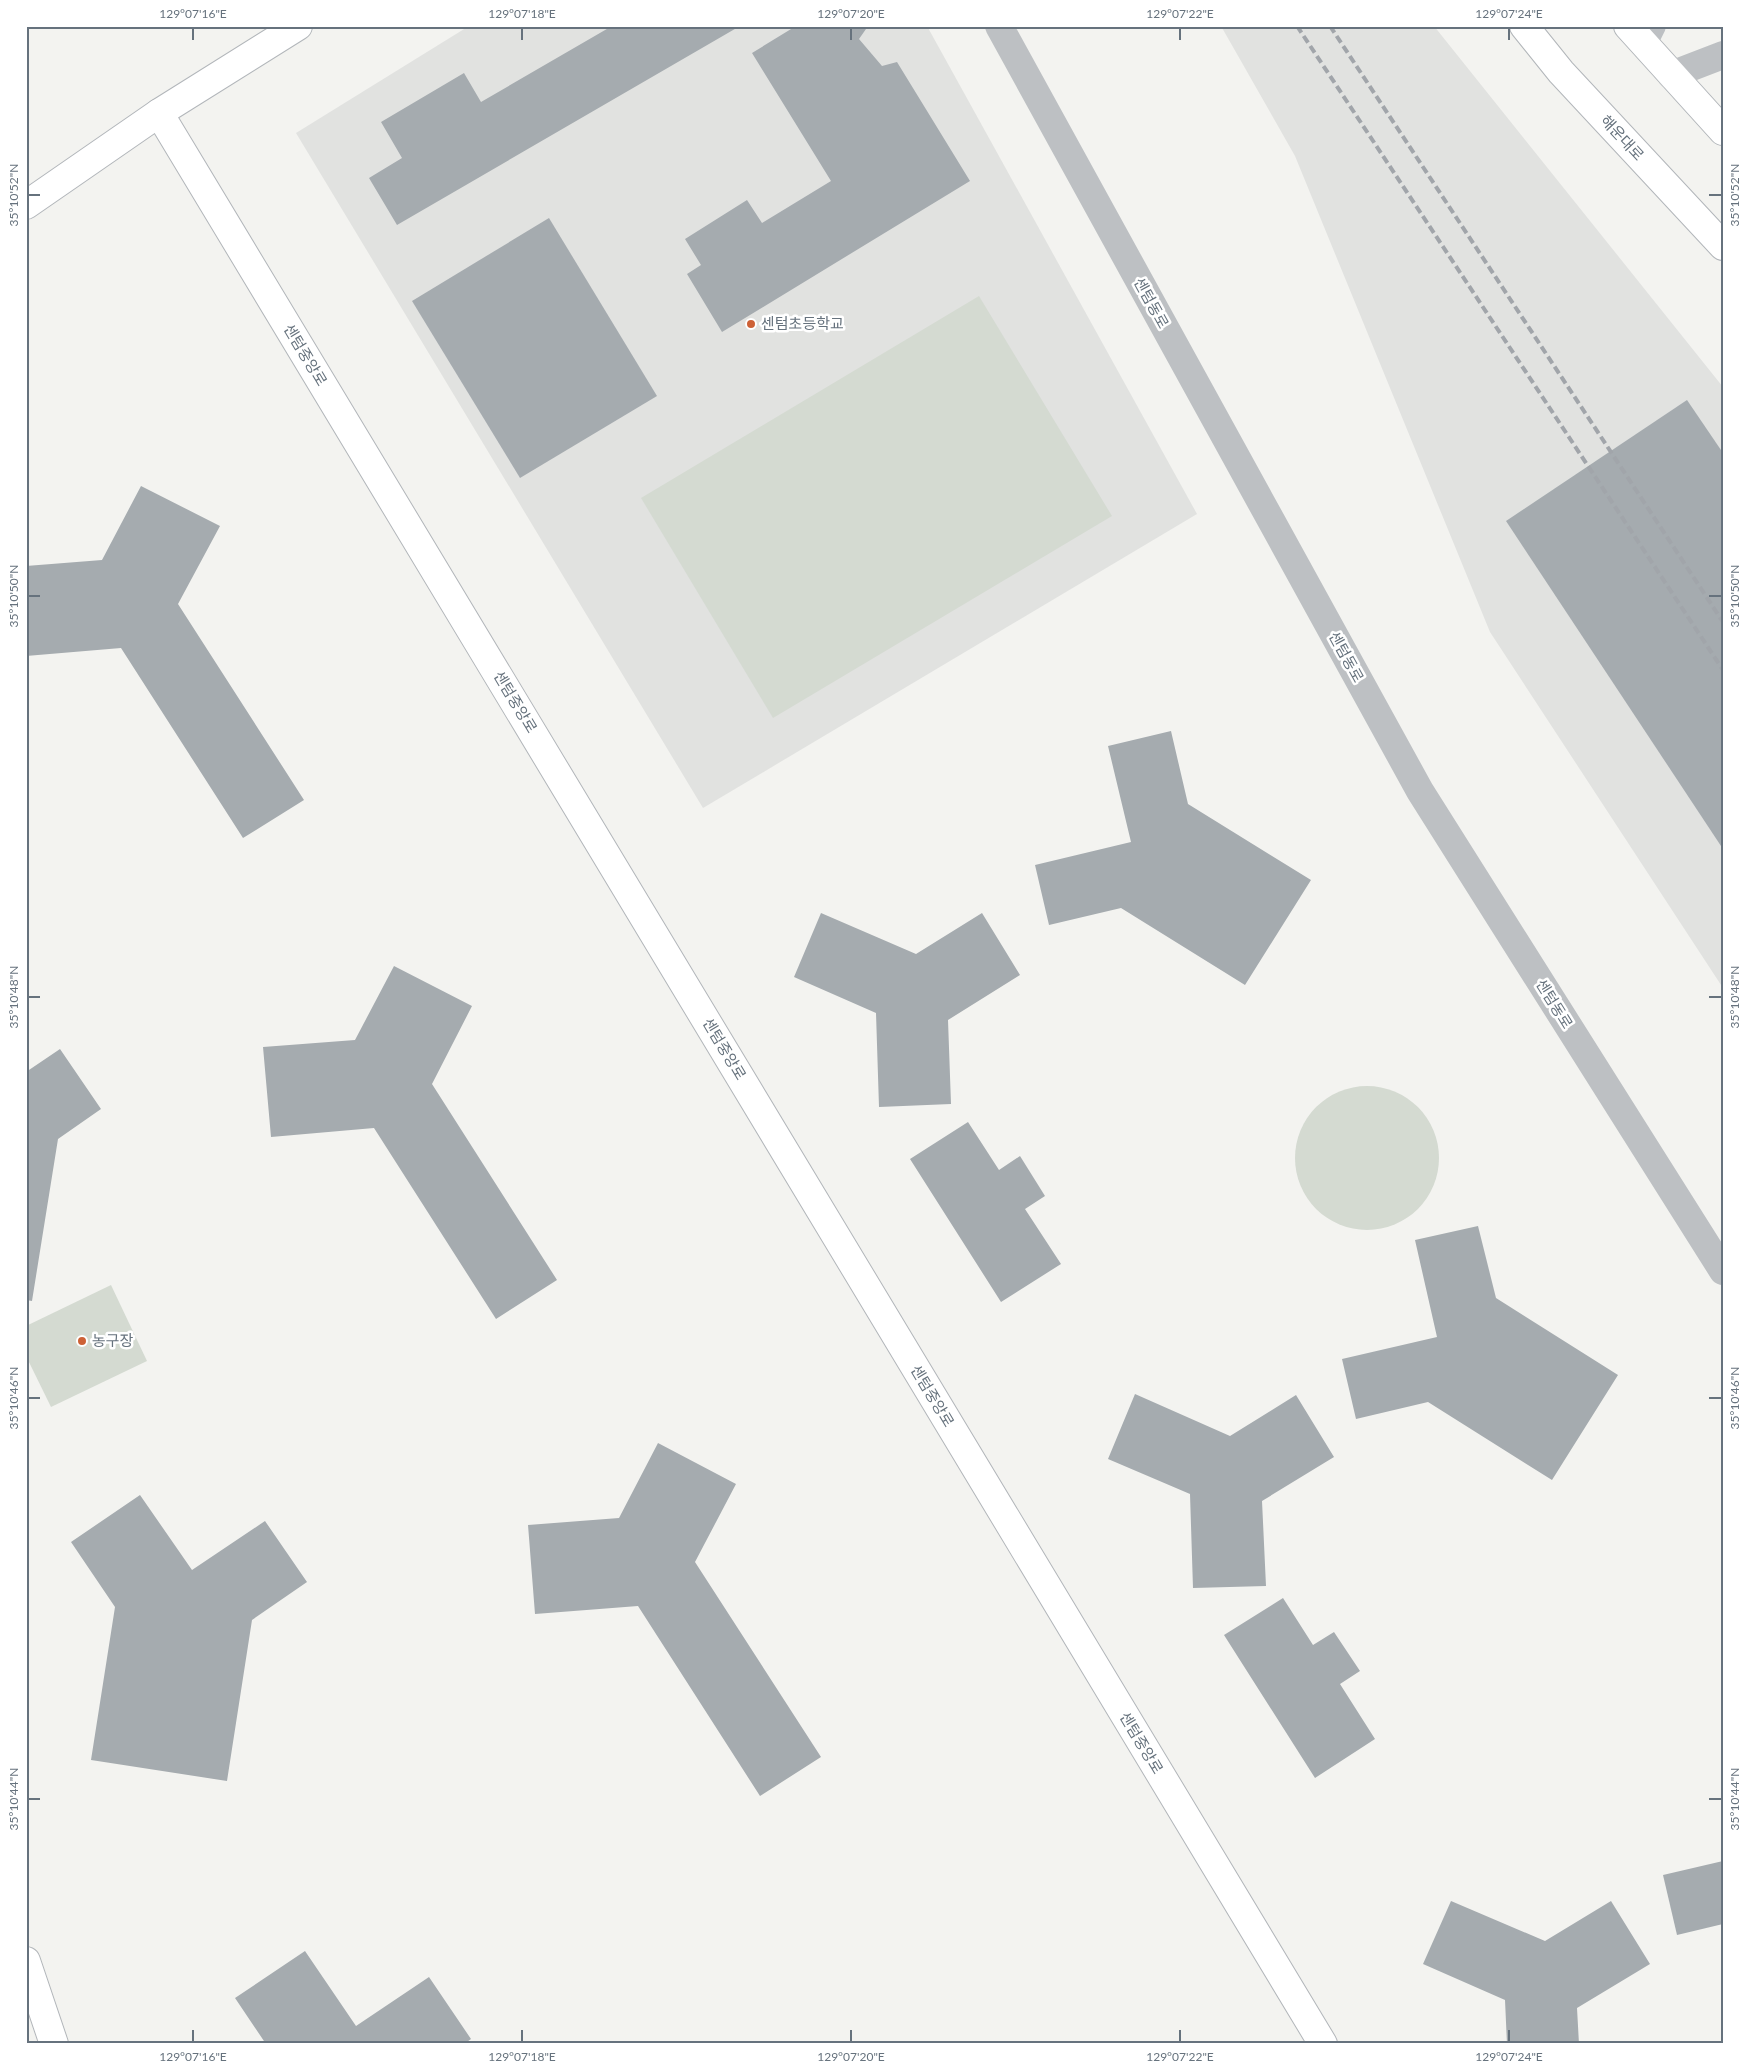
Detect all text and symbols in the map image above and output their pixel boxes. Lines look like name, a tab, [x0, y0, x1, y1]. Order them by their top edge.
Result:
text: 129°07'16"E	[159, 6, 227, 21]
text: 129°07'18"E	[488, 6, 556, 21]
text: 129°07'20"E	[817, 6, 885, 21]
text: 129°07'22"E	[1146, 6, 1214, 21]
text: 129°07'24"E	[1475, 6, 1543, 21]
street label: 해운대로	[1597, 111, 1648, 164]
text: 35°10'52"N	[6, 164, 21, 226]
text: 35°10'52"N	[1727, 164, 1742, 226]
street label: 센텀동로	[1131, 274, 1173, 331]
place label: 센텀초등학교	[761, 314, 844, 332]
marker: 센텀초등학교	[745, 318, 757, 330]
street label: 센텀중앙로	[280, 320, 331, 389]
text: 35°10'50"N	[6, 565, 21, 627]
text: 35°10'50"N	[1727, 565, 1742, 627]
street label: 센텀동로	[1326, 628, 1368, 685]
street label: 센텀중앙로	[490, 667, 541, 736]
text: 35°10'48"N	[6, 966, 21, 1028]
text: 35°10'48"N	[1727, 966, 1742, 1028]
street label: 센텀동로	[1533, 975, 1577, 1032]
street label: 센텀중앙로	[699, 1014, 750, 1083]
place label: 농구장	[92, 1331, 134, 1349]
marker: 농구장	[76, 1335, 88, 1347]
street label: 센텀중앙로	[907, 1361, 958, 1430]
text: 35°10'46"N	[6, 1367, 21, 1429]
text: 35°10'46"N	[1727, 1367, 1742, 1429]
street label: 센텀중앙로	[1116, 1708, 1167, 1777]
text: 35°10'44"N	[6, 1768, 21, 1830]
text: 35°10'44"N	[1727, 1768, 1742, 1830]
text: 129°07'16"E	[159, 2049, 227, 2064]
text: 129°07'18"E	[488, 2049, 556, 2064]
text: 129°07'20"E	[817, 2049, 885, 2064]
text: 129°07'22"E	[1146, 2049, 1214, 2064]
text: 129°07'24"E	[1475, 2049, 1543, 2064]

